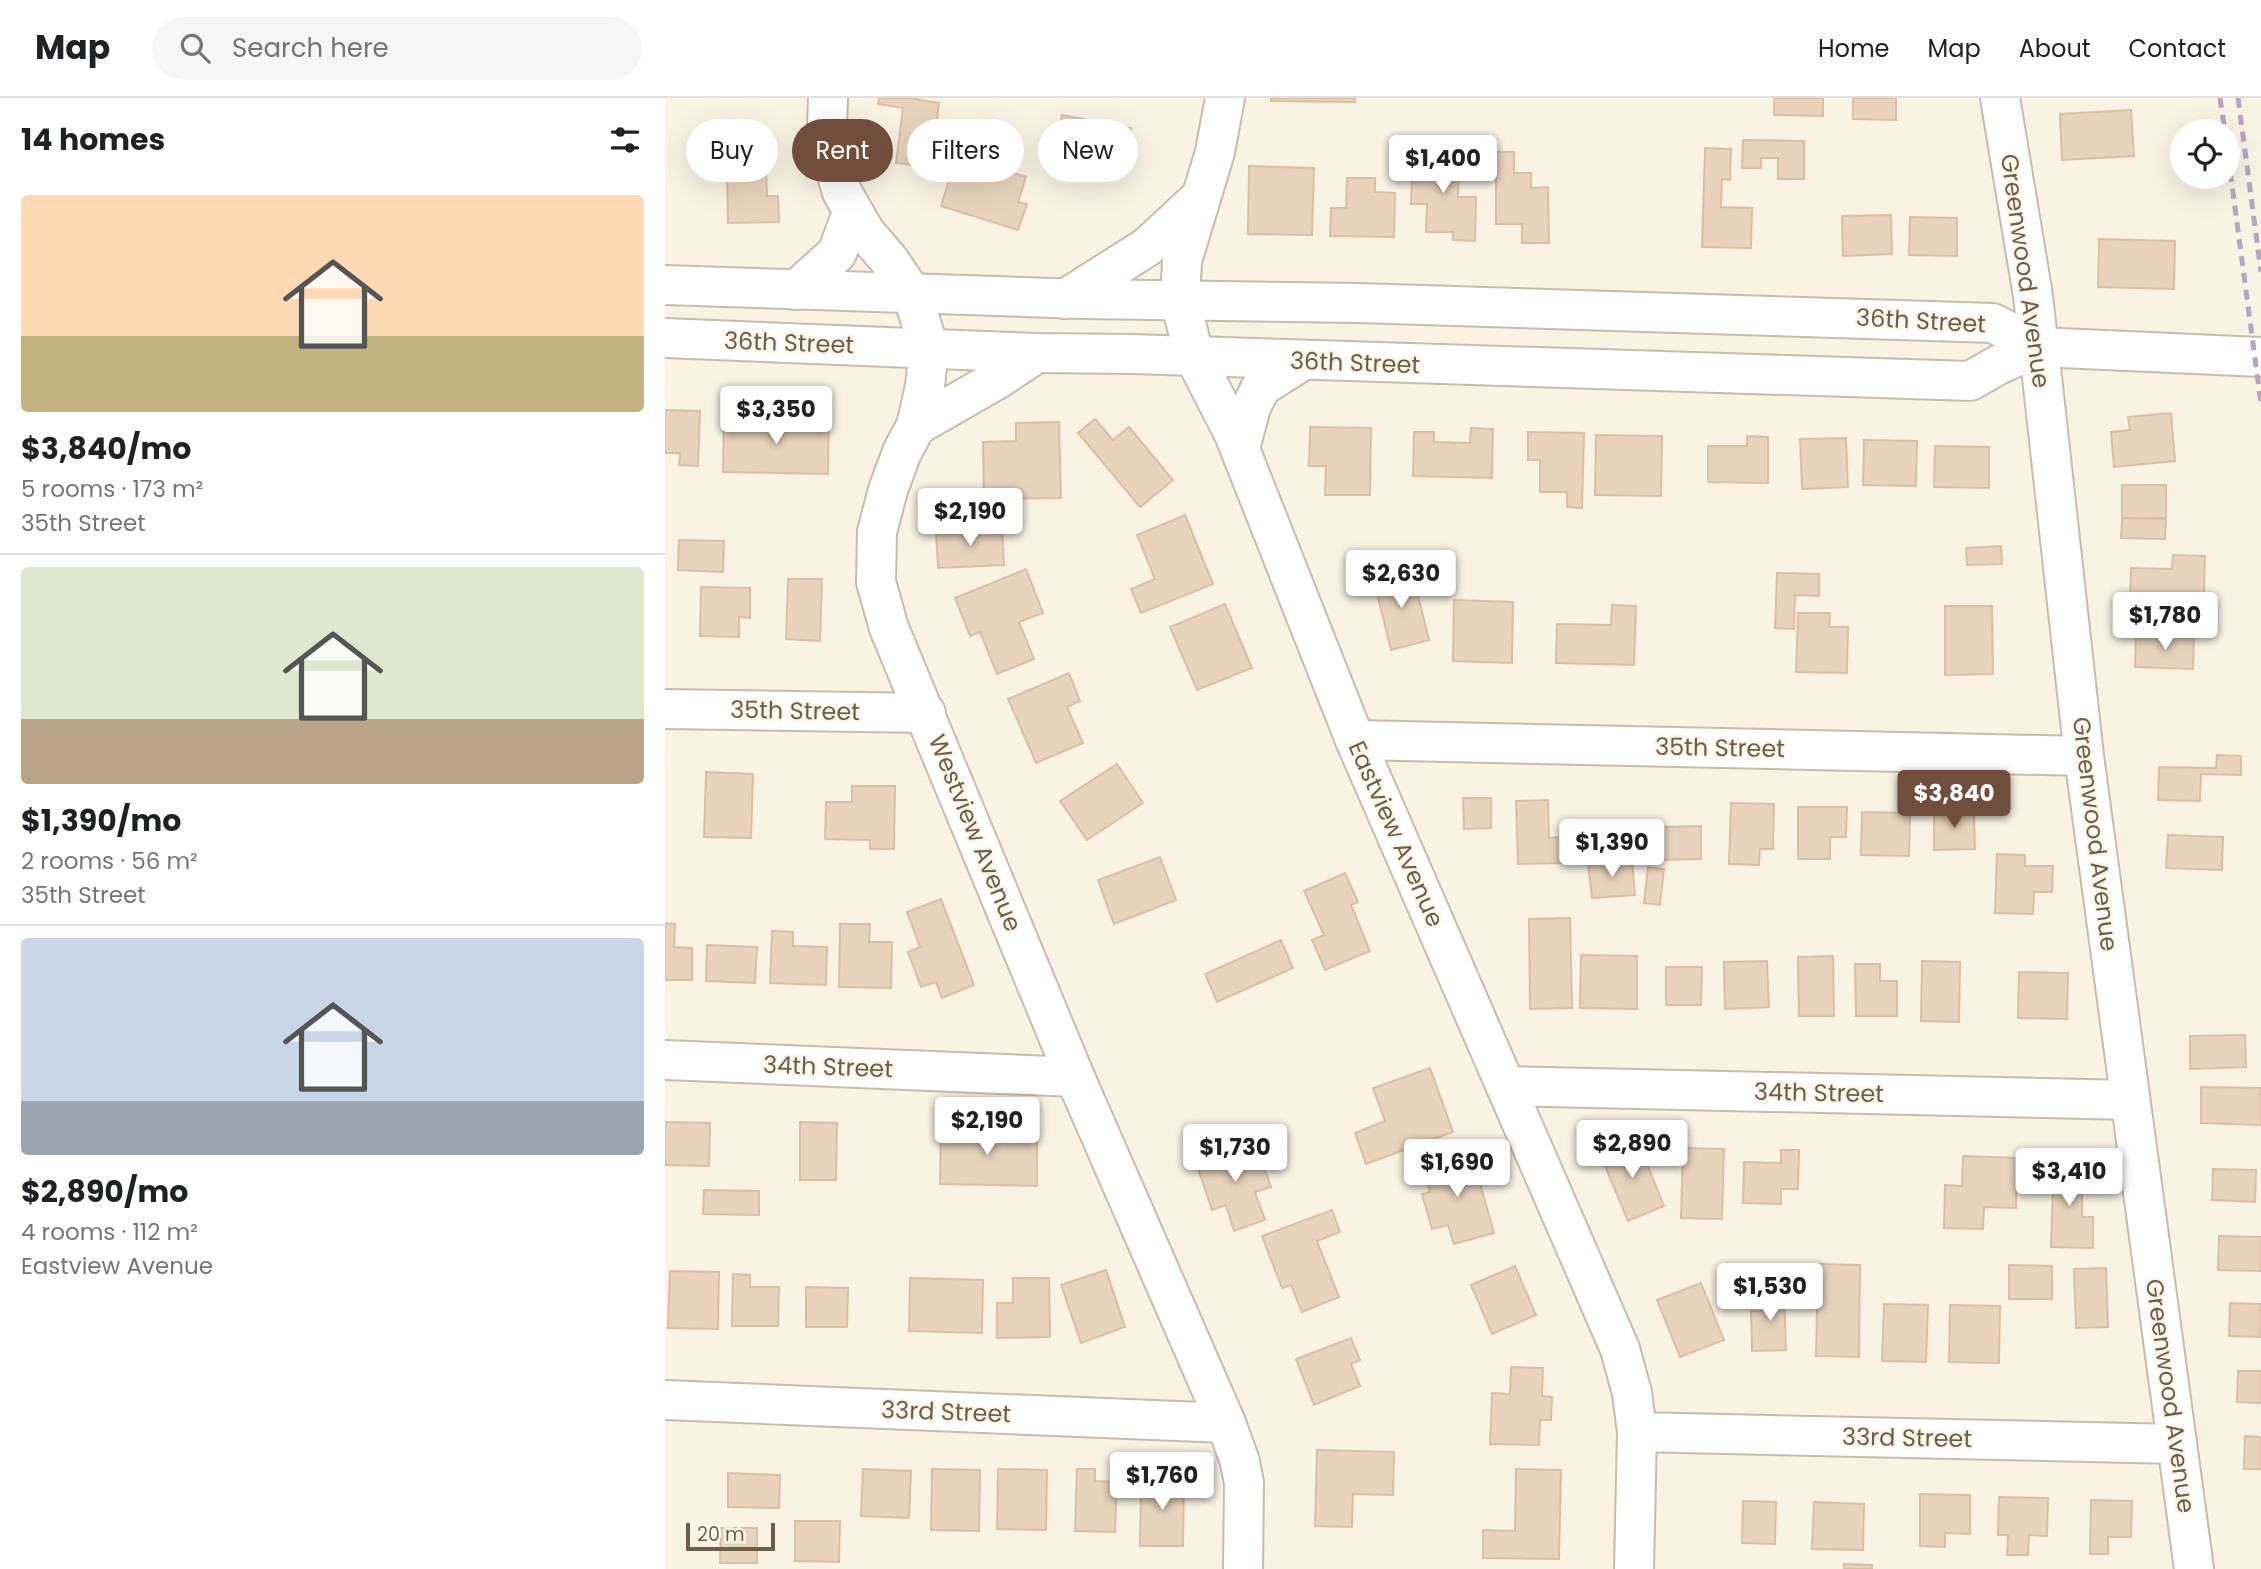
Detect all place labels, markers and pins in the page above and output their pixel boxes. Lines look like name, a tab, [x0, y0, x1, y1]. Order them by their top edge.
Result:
pin: $1,400	[1386, 136, 1500, 195]
pin: $3,350	[719, 386, 833, 446]
pin: $2,190	[913, 489, 1027, 548]
pin: $2,630	[1344, 550, 1458, 610]
pin: $1,780	[2108, 592, 2222, 652]
pin: $3,840	[1897, 770, 2011, 830]
pin: $1,390	[1555, 820, 1669, 879]
pin: $2,190	[930, 1098, 1044, 1157]
pin: $2,890	[1575, 1121, 1689, 1180]
pin: $1,730	[1178, 1124, 1292, 1184]
pin: $1,690	[1400, 1140, 1514, 1199]
pin: $3,410	[2012, 1148, 2126, 1208]
pin: $1,530	[1713, 1264, 1827, 1323]
pin: $1,760	[1105, 1452, 1219, 1512]

